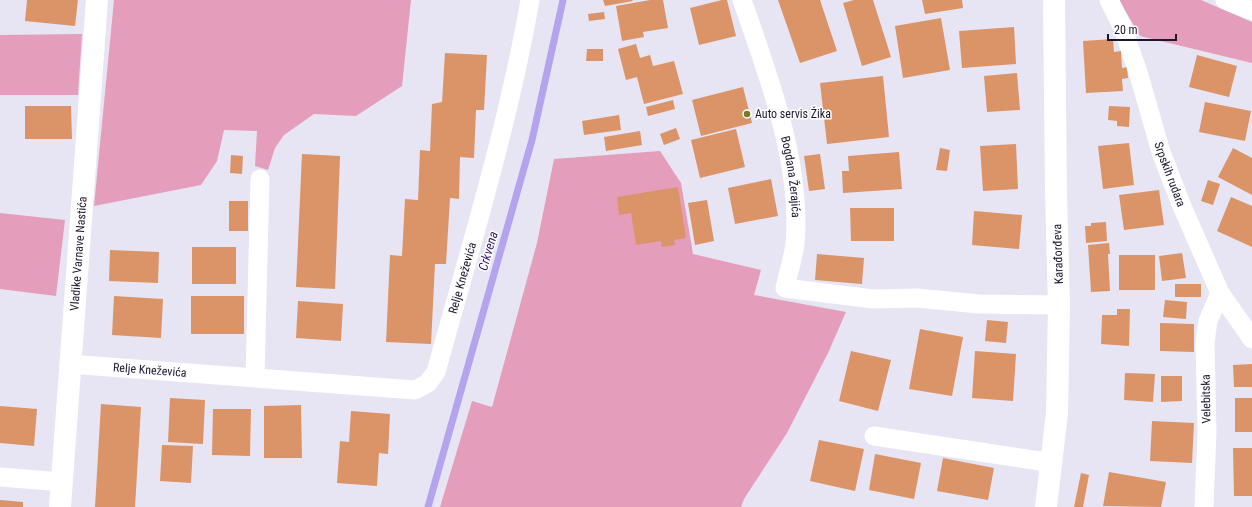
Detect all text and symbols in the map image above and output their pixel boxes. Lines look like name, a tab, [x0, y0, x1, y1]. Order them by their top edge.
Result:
scale bar	[1108, 16, 1176, 42]
text: 20 m	[1114, 23, 1138, 37]
place label: Auto servis Žika	[755, 106, 831, 121]
marker: Auto servis Žika	[742, 109, 752, 119]
street label: Bogdana Žerajića	[778, 135, 803, 218]
street label: Srpskih rudara	[1151, 140, 1189, 209]
street label: Vladike Varnave Nastića	[67, 196, 90, 311]
street label: Karađorđeva	[1050, 223, 1066, 284]
water label: Crkvena	[475, 230, 501, 272]
street label: Relje Kneževića	[446, 240, 479, 315]
street label: Relje Kneževića	[113, 360, 187, 380]
street label: Velebitska	[1199, 374, 1213, 424]

